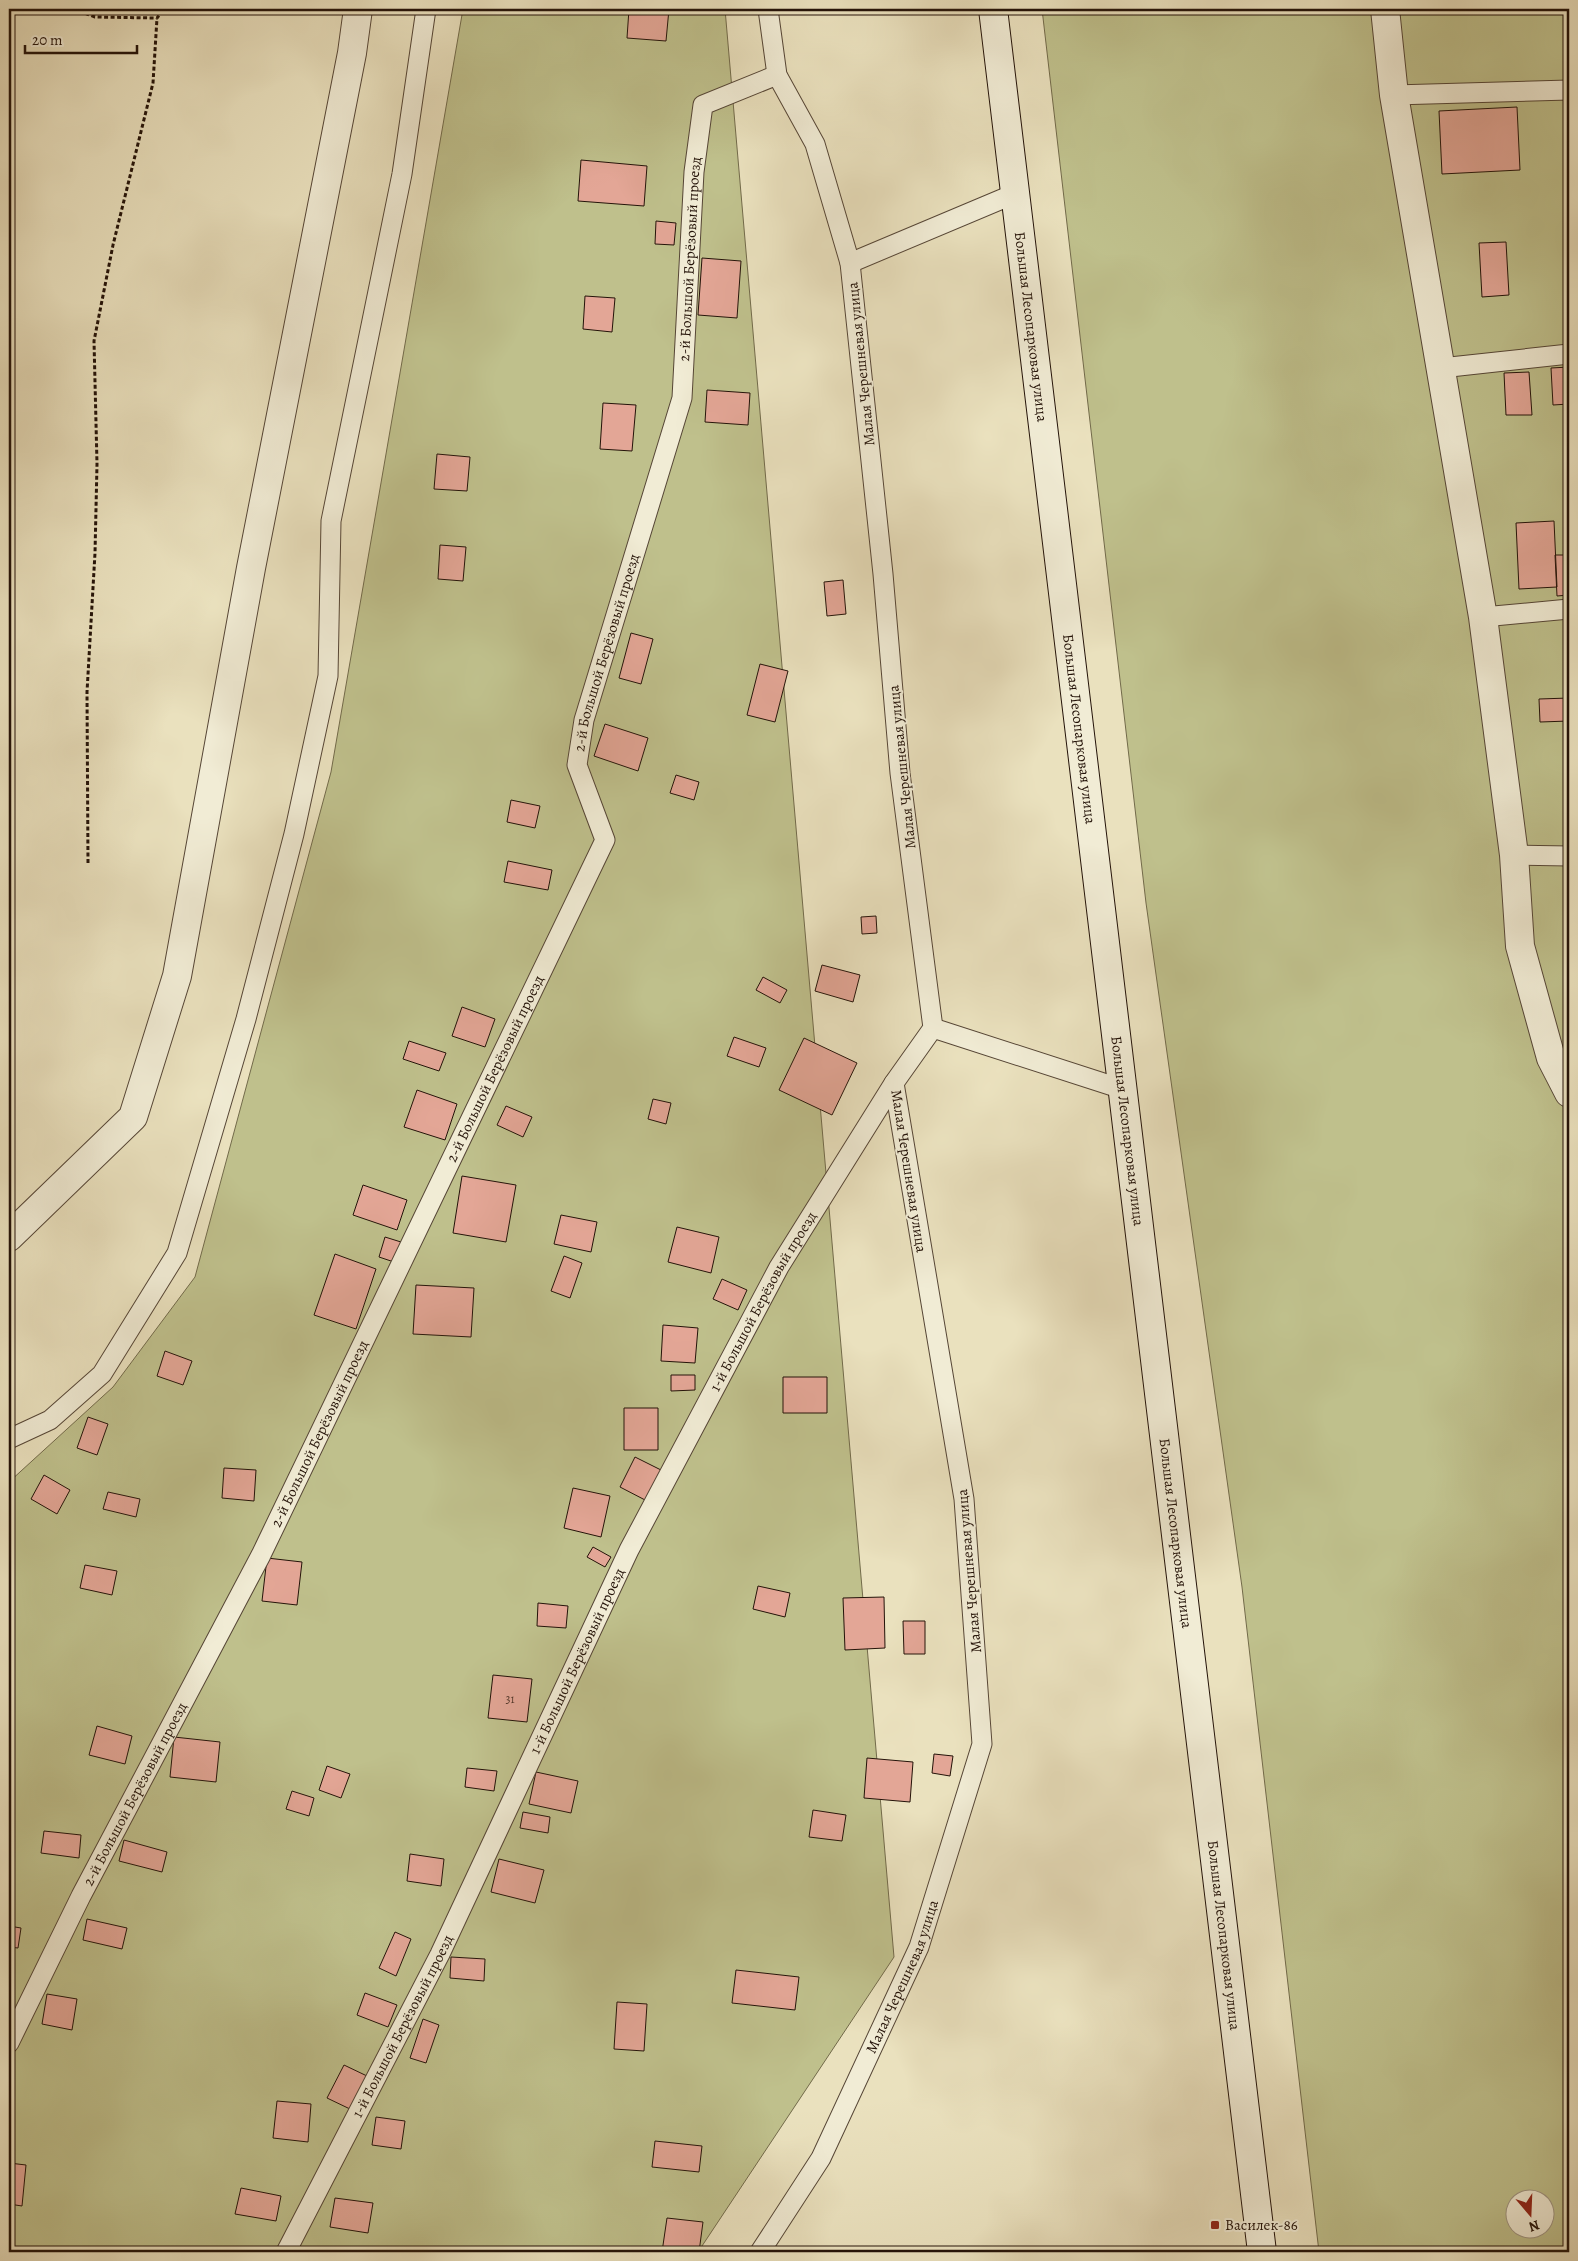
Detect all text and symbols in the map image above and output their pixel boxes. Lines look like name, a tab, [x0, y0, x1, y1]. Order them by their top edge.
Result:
scale bar	[25, 22, 138, 54]
text: 20 m	[32, 30, 63, 50]
street label: 2-й Большой Берёзовый проезд	[674, 156, 706, 362]
street label: Большая Лесопарковая улица	[1010, 231, 1052, 423]
street label: Малая Черешневая улица	[842, 281, 880, 447]
street label: 2-й Большой Берёзовый проезд	[569, 551, 644, 753]
street label: Большая Лесопарковая улица	[1058, 633, 1101, 825]
street label: Малая Черешневая улица	[883, 684, 921, 850]
street label: 2-й Большой Берёзовый проезд	[442, 972, 548, 1165]
street label: Большая Лесопарковая улица	[1106, 1035, 1149, 1227]
street label: Малая Черешневая улица	[886, 1088, 932, 1254]
street label: 1-й Большой Берёзовый проезд	[705, 1208, 821, 1395]
street label: 2-й Большой Берёзовый проезд	[266, 1337, 373, 1530]
street label: Большая Лесопарковая улица	[1154, 1437, 1197, 1629]
street label: Малая Черешневая улица	[952, 1488, 986, 1654]
street label: 1-й Большой Берёзовый проезд	[525, 1565, 629, 1757]
house number: 31	[505, 1691, 515, 1707]
street label: 2-й Большой Берёзовый проезд	[78, 1699, 192, 1889]
street label: Большая Лесопарковая улица	[1203, 1839, 1245, 2031]
street label: Малая Черешневая улица	[861, 1897, 943, 2057]
street label: 1-й Большой Берёзовый проезд	[347, 1932, 458, 2121]
north arrow	[1506, 2188, 1556, 2238]
place label: Василек-86	[1225, 2215, 1298, 2235]
text: N	[1526, 2215, 1542, 2236]
marker: Василек-86	[1209, 2219, 1221, 2231]

